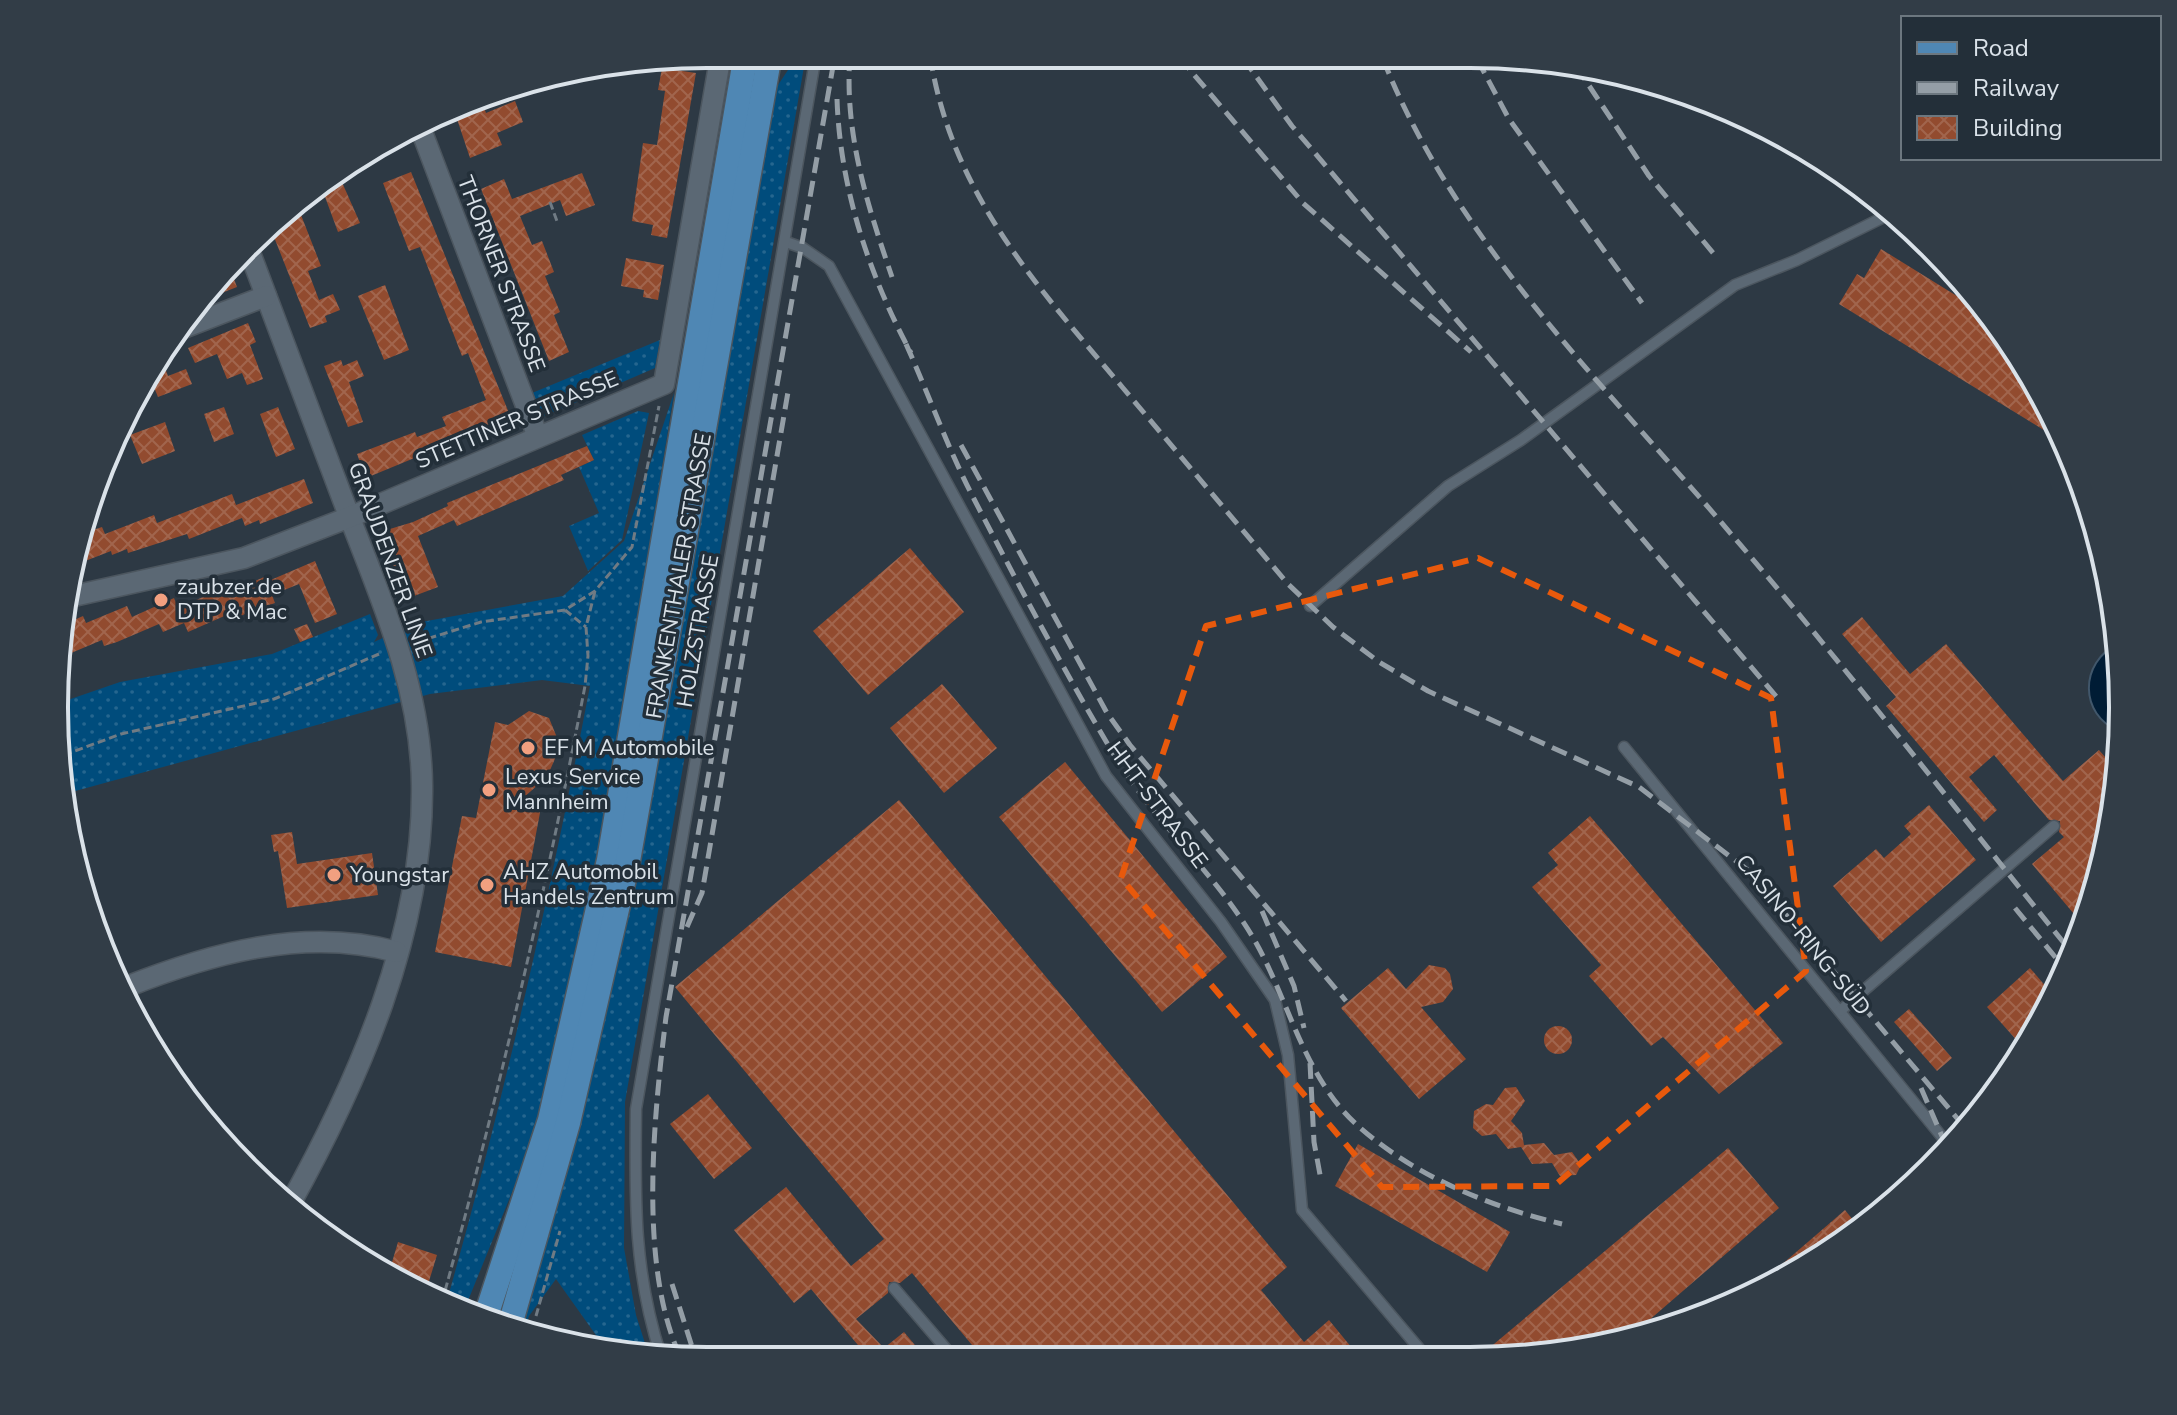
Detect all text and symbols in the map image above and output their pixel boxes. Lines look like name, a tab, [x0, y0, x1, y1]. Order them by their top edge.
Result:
legend	[1901, 16, 2161, 160]
text: Road	[1973, 32, 2029, 64]
text: Railway	[1973, 72, 2060, 104]
text: Building	[1973, 112, 2063, 144]
street label: THORNER STRASSE	[450, 172, 552, 376]
street label: STETTINER STRASSE	[411, 364, 623, 476]
street label: FRANKENTHALER STRASSE	[639, 431, 719, 721]
street label: GRAUDENZER LINIE	[341, 458, 439, 662]
street label: HOLZSTRASSE	[670, 552, 726, 710]
place label: zaubzer.de DTP & Mac	[177, 572, 287, 627]
marker: zaubzer.de DTP & Mac	[152, 591, 170, 609]
place label: EF M Automobile	[544, 733, 714, 763]
street label: HHT-STRASSE	[1099, 736, 1215, 874]
marker: EF M Automobile	[519, 739, 537, 757]
place label: Lexus Service Mannheim	[505, 762, 640, 817]
marker: Lexus Service Mannheim	[480, 781, 498, 799]
street label: CASINO-RING-SÜD	[1729, 848, 1877, 1022]
place label: AHZ Automobil Handels Zentrum	[503, 857, 675, 912]
place label: Youngstar	[349, 860, 449, 890]
marker: Youngstar	[325, 866, 343, 884]
marker: AHZ Automobil Handels Zentrum	[478, 876, 496, 894]

